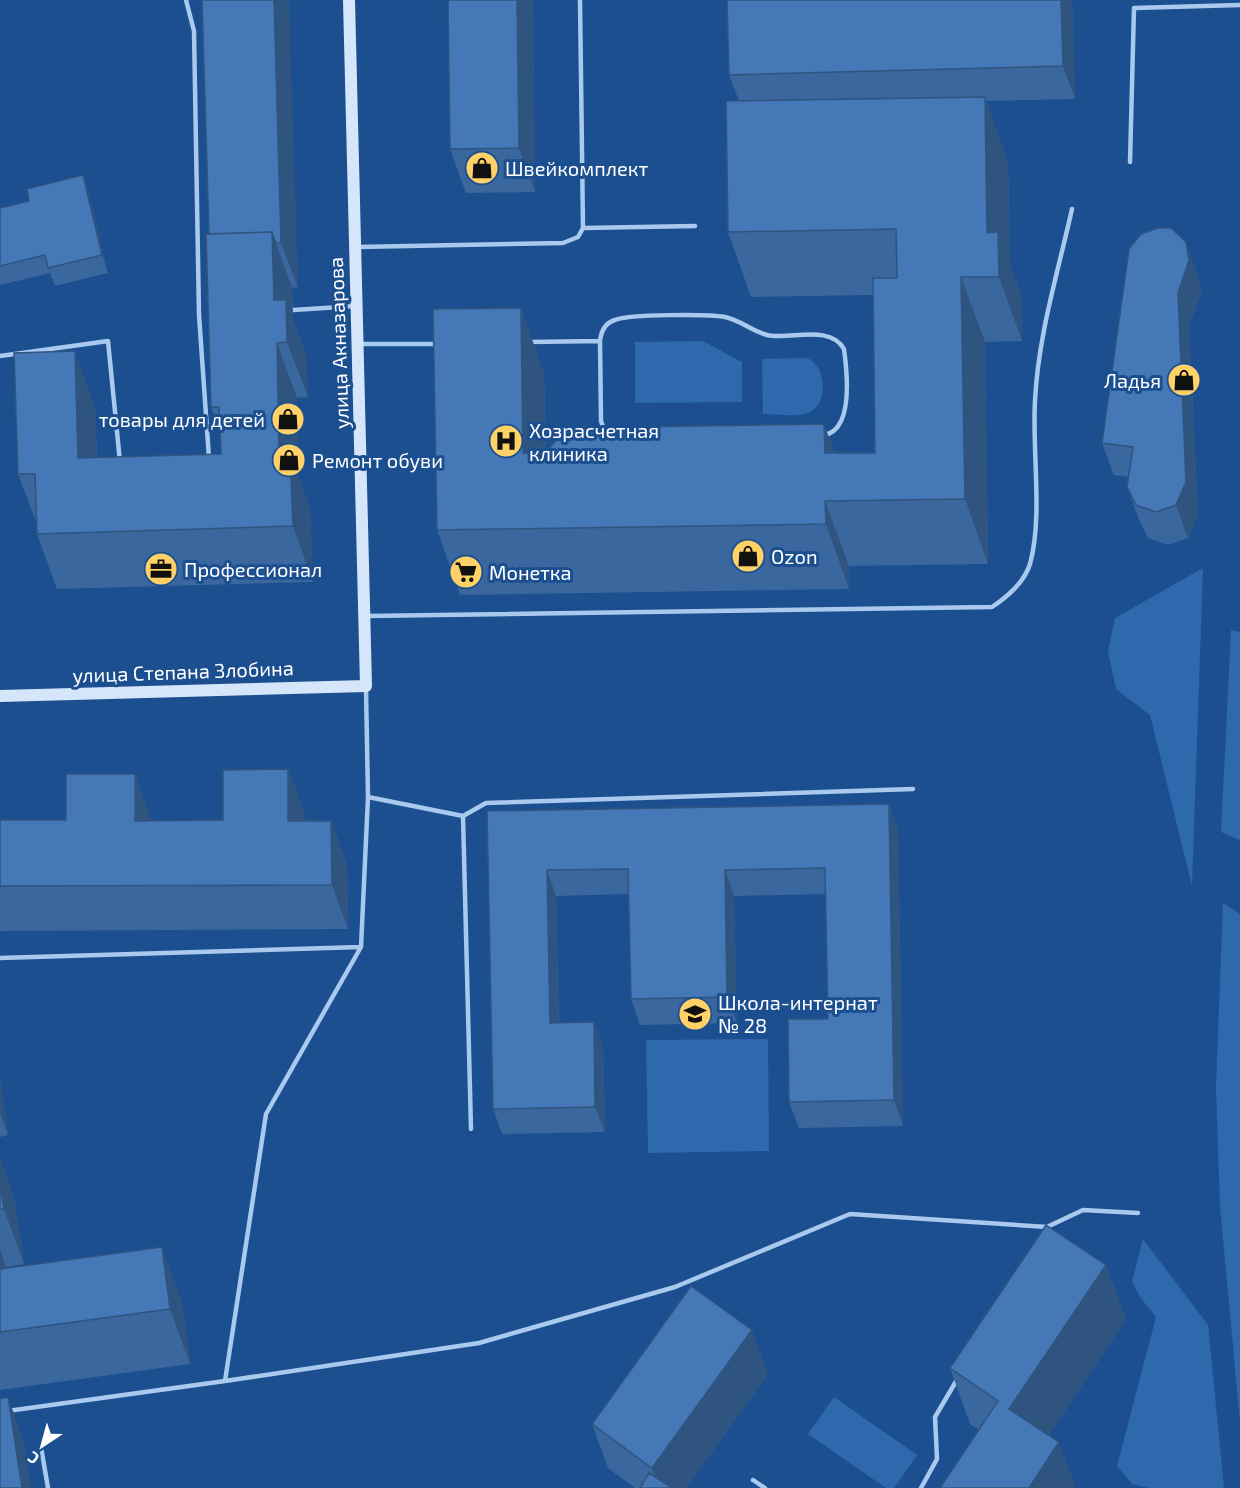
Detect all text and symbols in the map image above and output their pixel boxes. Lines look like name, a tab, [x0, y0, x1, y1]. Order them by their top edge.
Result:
shop icon: Швейкомплект	[464, 150, 500, 186]
place label: Швейкомплект	[505, 156, 648, 180]
street label: улица Акназарова	[323, 256, 354, 430]
shop icon: Ладья	[1166, 362, 1202, 398]
place label: Ладья	[1104, 368, 1161, 392]
shop icon: товары для детей	[270, 401, 306, 437]
place label: товары для детей	[99, 407, 265, 431]
place label: Хозрасчетная клиника	[529, 418, 659, 465]
hospital icon: Хозрасчетная клиника	[488, 423, 524, 459]
shop icon: Ремонт обуви	[271, 442, 307, 478]
place label: Ремонт обуви	[312, 448, 443, 473]
shop icon: Ozon	[730, 538, 766, 574]
place label: Ozon	[771, 544, 818, 568]
office icon: Профессионал	[143, 551, 179, 587]
supermarket icon: Монетка	[448, 554, 484, 590]
place label: Профессионал	[184, 557, 322, 581]
place label: Монетка	[489, 560, 572, 584]
street label: улица Степана Злобина	[72, 655, 294, 688]
place label: Школа-интернат № 28	[718, 990, 878, 1037]
school or university icon: Школа-интернат № 28	[677, 996, 713, 1032]
north arrow	[12, 1416, 72, 1476]
text: С	[23, 1448, 42, 1469]

